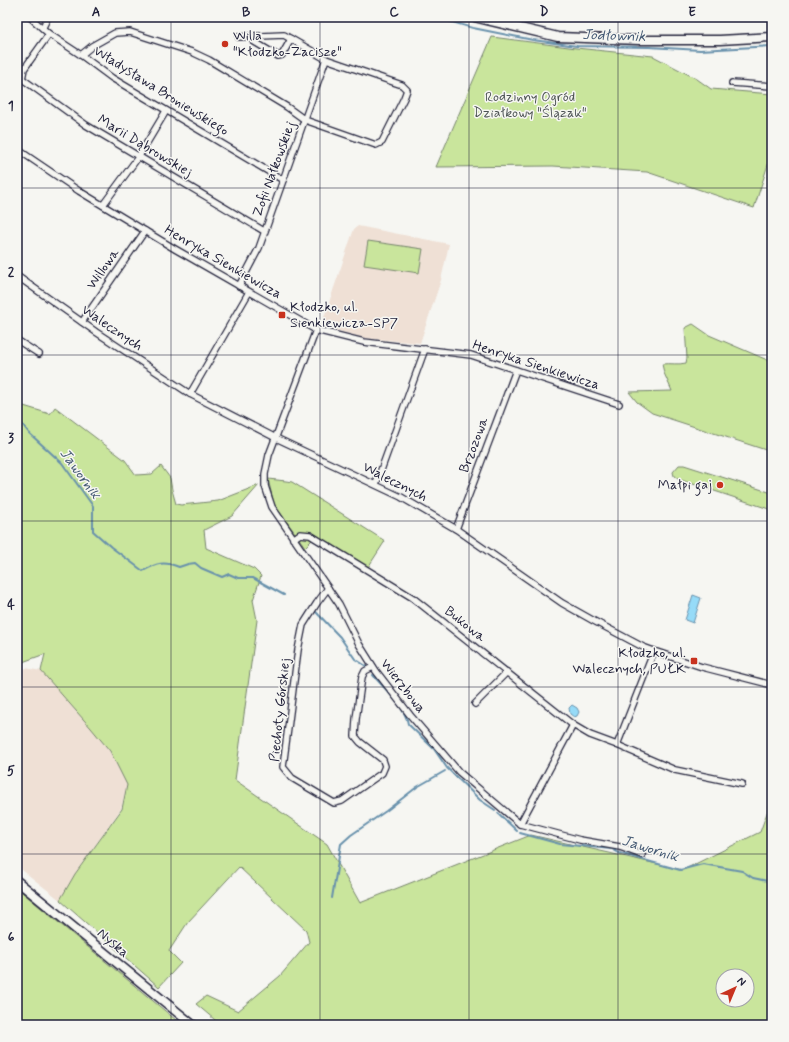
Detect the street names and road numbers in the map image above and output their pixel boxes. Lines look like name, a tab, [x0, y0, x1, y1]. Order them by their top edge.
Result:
street label: Władysława Broniewskiego	[89, 42, 232, 142]
street label: Marii Dąbrowskiej	[94, 111, 196, 182]
street label: Zofii Nałkowskiej	[248, 119, 300, 219]
street label: Henryka Sienkiewicza	[161, 221, 285, 303]
street label: Willowa	[82, 245, 124, 293]
street label: Walecznych	[78, 301, 146, 355]
street label: Henryka Sienkiewicza	[470, 336, 602, 394]
street label: Brzozowa	[455, 414, 493, 475]
street label: Walecznych	[360, 458, 431, 506]
street label: Bukowa	[441, 602, 490, 646]
street label: Wierzbowa	[376, 655, 430, 717]
street label: Piechoty Górskiej	[266, 657, 294, 763]
street label: Nyska	[93, 924, 133, 962]

